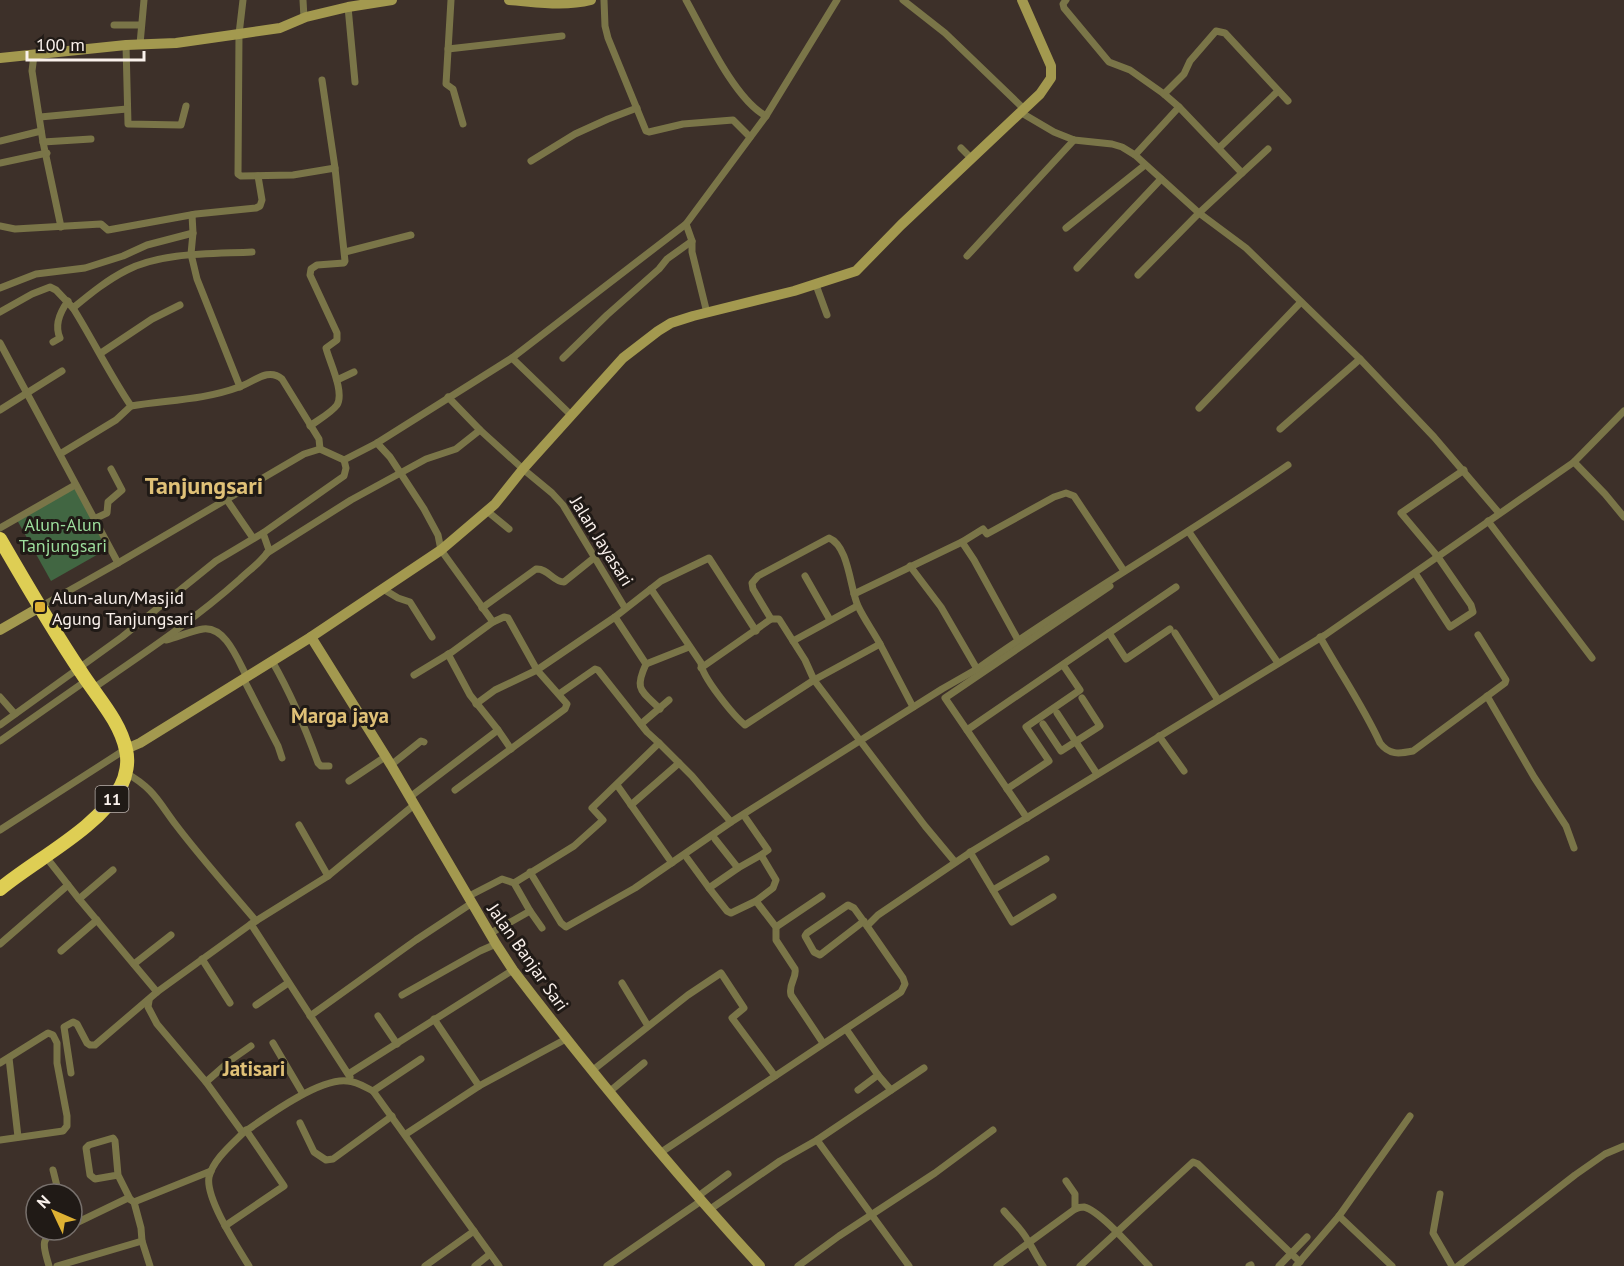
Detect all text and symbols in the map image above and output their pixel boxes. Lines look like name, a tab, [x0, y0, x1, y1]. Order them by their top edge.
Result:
scale bar	[27, 24, 144, 62]
text: 100 m	[36, 33, 85, 56]
district label: Tanjungsari	[145, 470, 263, 501]
street label: Jalan Jayasari	[565, 491, 639, 590]
park label: Alun-Alun Tanjungsari	[19, 513, 107, 557]
place label: Alun-alun/Masjid Agung Tanjungsari	[52, 586, 194, 630]
marker: Alun-alun/Masjid Agung Tanjungsari	[33, 600, 47, 614]
district label: Marga jaya	[291, 702, 389, 729]
road number: 11	[96, 786, 128, 812]
street label: Jalan Banjar Sari	[482, 898, 574, 1015]
district label: Jatisari	[222, 1055, 285, 1082]
north arrow	[24, 1182, 84, 1242]
text: N	[32, 1191, 54, 1212]

